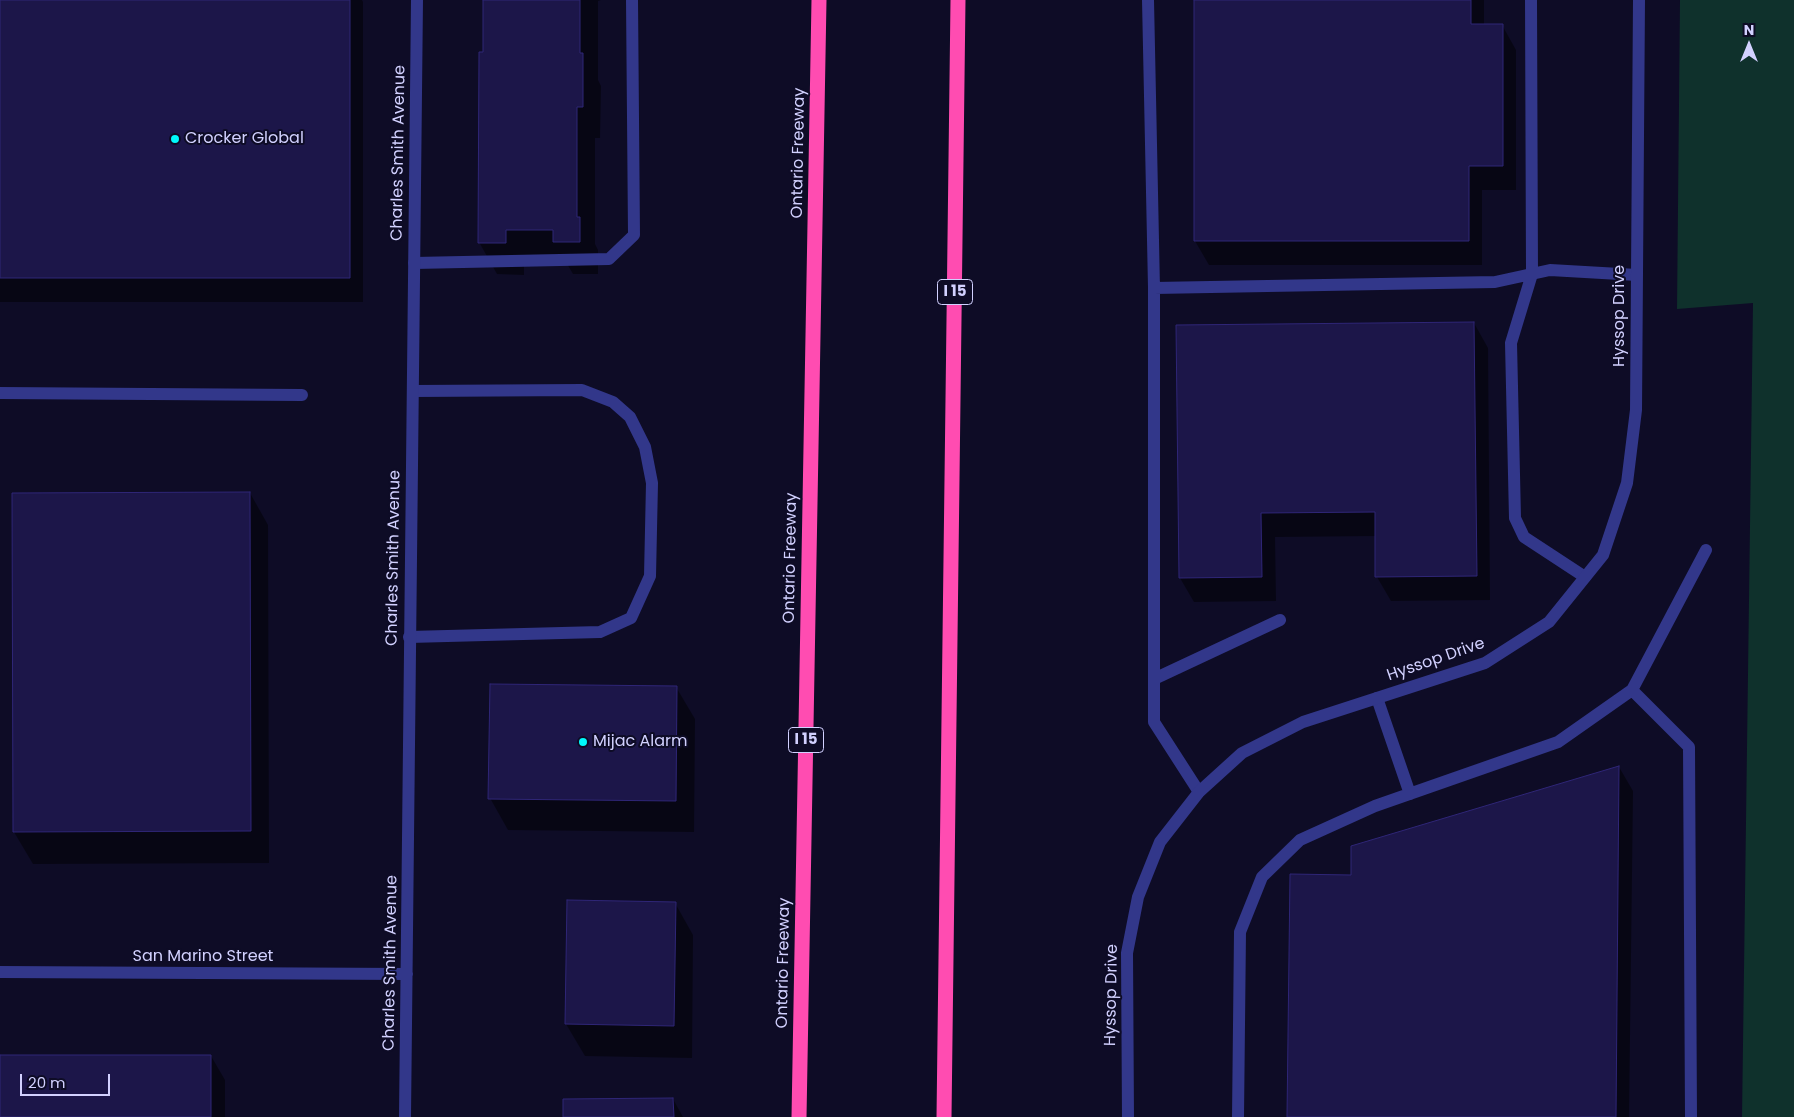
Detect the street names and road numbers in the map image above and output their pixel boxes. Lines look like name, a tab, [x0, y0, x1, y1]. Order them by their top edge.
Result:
street label: Charles Smith Avenue	[388, 65, 410, 241]
street label: Ontario Freeway	[788, 87, 810, 219]
street label: Hyssop Drive	[1610, 265, 1630, 367]
road number: I 15	[938, 280, 972, 304]
street label: Charles Smith Avenue	[383, 470, 405, 646]
street label: Ontario Freeway	[780, 492, 802, 624]
street label: Hyssop Drive	[1385, 634, 1487, 686]
road number: I 15	[788, 728, 824, 752]
street label: Charles Smith Avenue	[380, 875, 402, 1051]
street label: Ontario Freeway	[773, 897, 795, 1029]
street label: Hyssop Drive	[1102, 944, 1122, 1046]
street label: San Marino Street	[133, 947, 273, 967]

